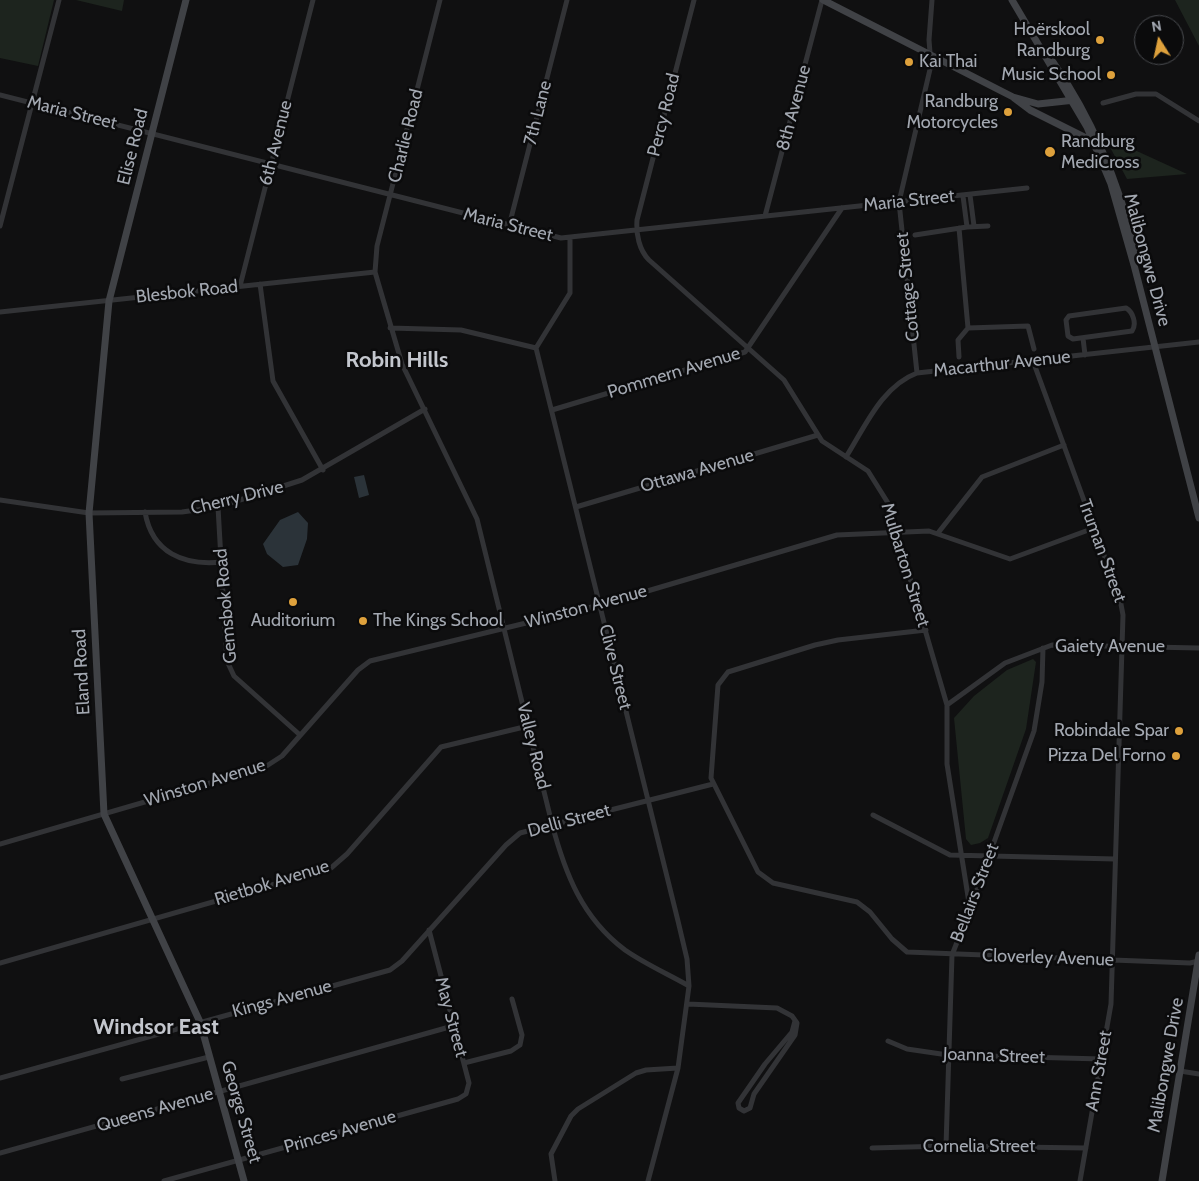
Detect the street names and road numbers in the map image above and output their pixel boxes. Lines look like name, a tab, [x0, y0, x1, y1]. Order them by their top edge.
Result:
street label: 8th Avenue	[772, 63, 816, 153]
street label: Percy Road	[643, 71, 685, 159]
street label: 7th Lane	[520, 78, 556, 148]
street label: Charlie Road	[384, 87, 428, 185]
street label: Maria Street	[25, 91, 119, 135]
street label: 6th Avenue	[255, 98, 297, 188]
street label: Elise Road	[113, 107, 153, 187]
street label: Maria Street	[862, 185, 956, 217]
street label: Malibongwe Drive	[1119, 191, 1175, 329]
street label: Maria Street	[461, 203, 555, 247]
street label: Cottage Street	[892, 231, 924, 343]
street label: Blesbok Road	[135, 276, 239, 308]
street label: Pommern Avenue	[605, 343, 743, 403]
street label: Macarthur Avenue	[932, 346, 1072, 382]
street label: Ottawa Avenue	[638, 444, 756, 498]
street label: Cherry Drive	[188, 476, 286, 520]
street label: Truman Street	[1073, 497, 1131, 605]
street label: Mulbarton Street	[876, 500, 934, 630]
street label: Gemsbok Road	[210, 548, 242, 664]
street label: Winston Avenue	[523, 580, 649, 634]
street label: Clive Street	[594, 622, 636, 712]
street label: Eland Road	[69, 628, 95, 716]
street label: Gaiety Avenue	[1055, 636, 1165, 658]
street label: Valley Road	[512, 700, 554, 792]
street label: Winston Avenue	[142, 754, 268, 812]
street label: Delli Street	[525, 800, 613, 842]
street label: Bellairs Street	[946, 840, 1004, 946]
street label: Rietbok Avenue	[212, 855, 332, 911]
street label: Cloverley Avenue	[982, 945, 1114, 971]
street label: Kings Avenue	[230, 975, 334, 1023]
street label: May Street	[430, 975, 472, 1059]
street label: Malibongwe Drive	[1143, 996, 1189, 1134]
street label: Ann Street	[1081, 1029, 1117, 1113]
street label: Joanna Street	[943, 1043, 1045, 1069]
street label: George Street	[216, 1058, 266, 1166]
street label: Queens Avenue	[94, 1083, 216, 1137]
street label: Princes Avenue	[281, 1106, 399, 1158]
street label: Cornelia Street	[923, 1136, 1035, 1158]

